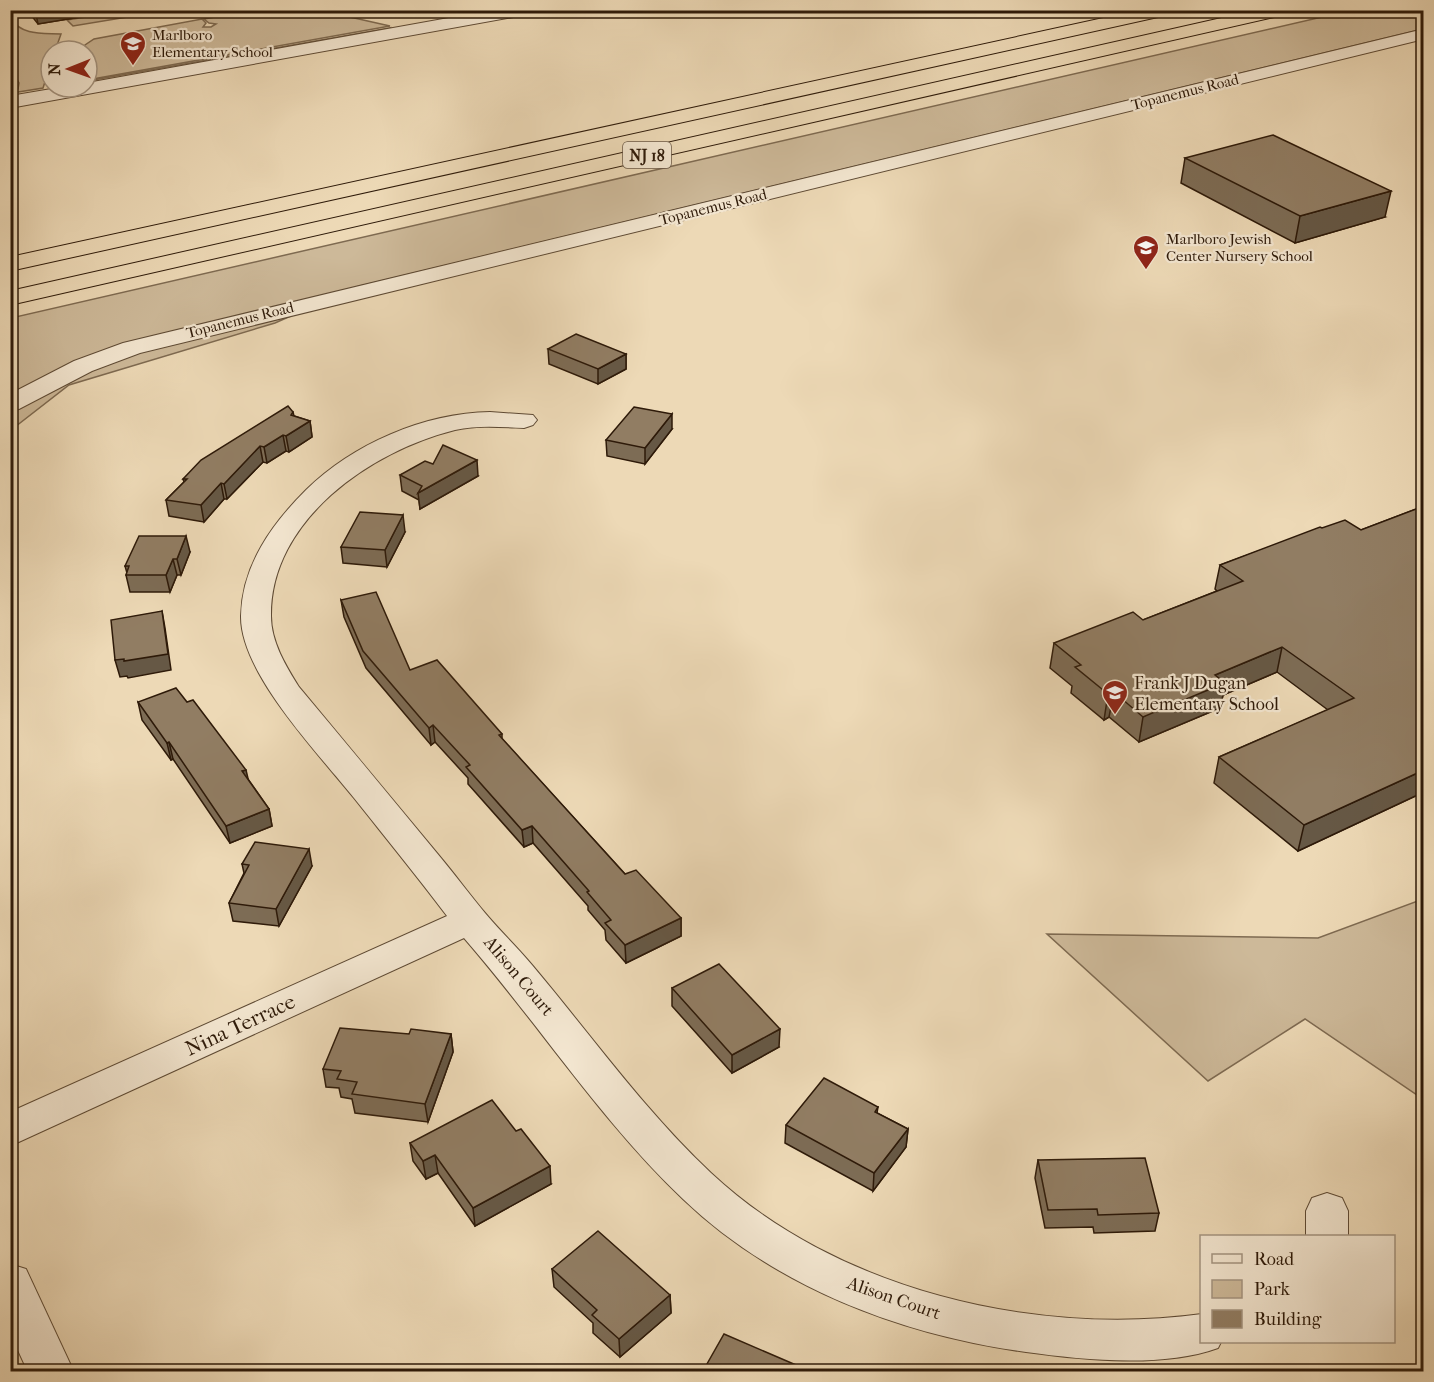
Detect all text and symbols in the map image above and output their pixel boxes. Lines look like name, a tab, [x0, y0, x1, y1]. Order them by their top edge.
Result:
place label: Marlboro Elementary School	[152, 26, 273, 61]
school or university icon: Marlboro Elementary School	[118, 29, 148, 67]
north arrow	[39, 39, 99, 99]
text: N	[45, 62, 64, 75]
street label: Topanemus Road	[1129, 70, 1242, 114]
road number: NJ 18	[623, 142, 671, 168]
street label: Topanemus Road	[657, 185, 770, 229]
place label: Marlboro Jewish Center Nursery School	[1166, 230, 1313, 265]
school or university icon: Marlboro Jewish Center Nursery School	[1131, 233, 1161, 271]
street label: Topanemus Road	[184, 298, 297, 342]
place label: Frank J Dugan Elementary School	[1134, 673, 1279, 715]
school or university icon: Frank J Dugan Elementary School	[1100, 678, 1130, 716]
street label: Alison Court	[479, 932, 558, 1021]
street label: Nina Terrace	[181, 989, 299, 1061]
legend	[1200, 1235, 1395, 1343]
text: Road	[1254, 1249, 1294, 1270]
street label: Alison Court	[843, 1272, 944, 1324]
text: Park	[1254, 1279, 1291, 1300]
text: Building	[1254, 1309, 1322, 1330]

